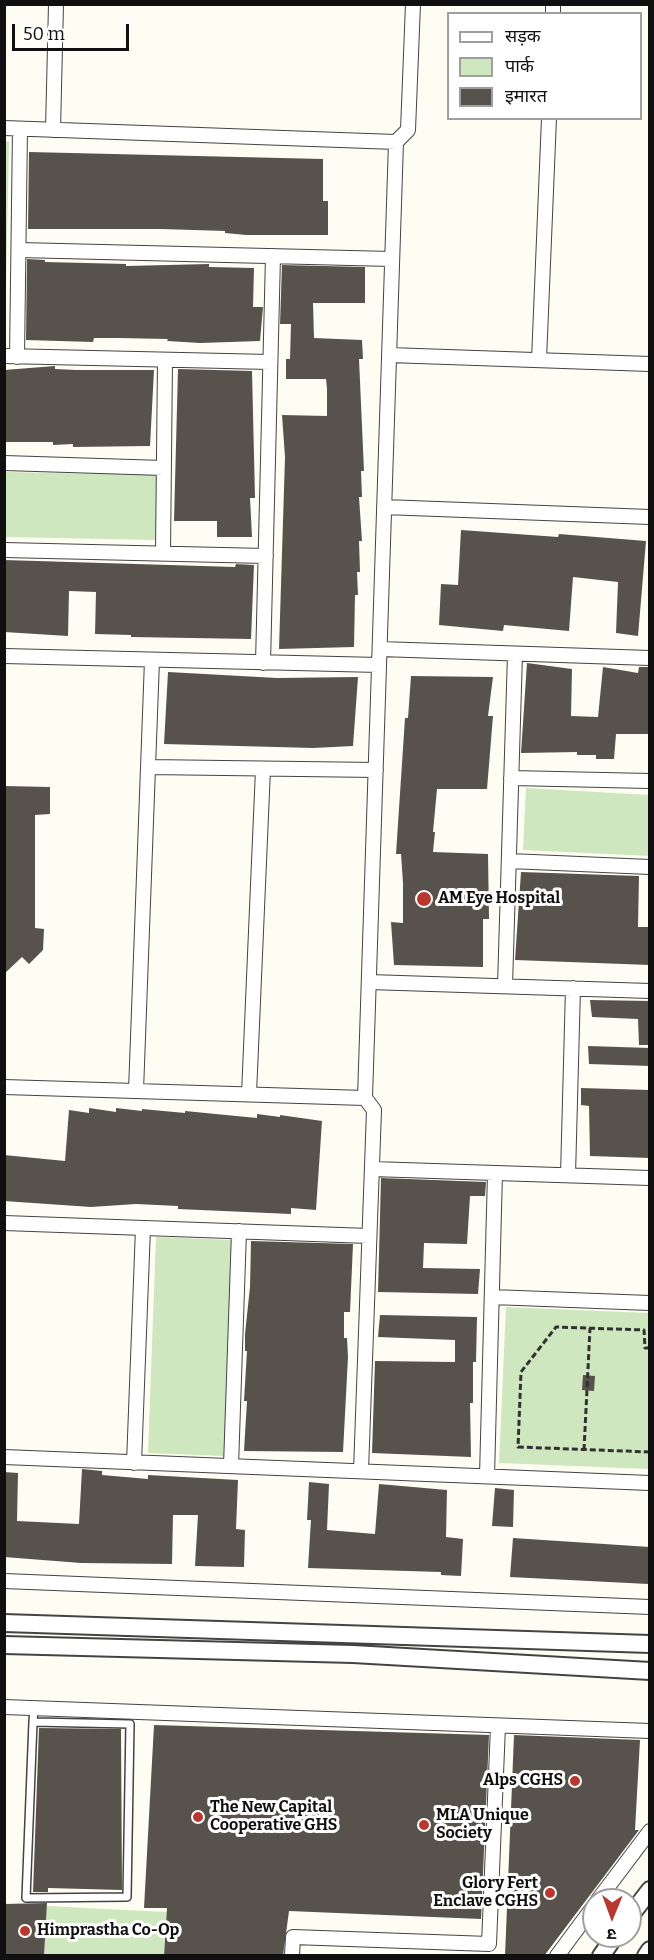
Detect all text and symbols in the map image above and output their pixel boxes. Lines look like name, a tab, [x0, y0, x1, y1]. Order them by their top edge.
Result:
scale bar	[15, 12, 132, 50]
legend	[447, 12, 642, 120]
text: 50 m	[23, 23, 65, 45]
text: सड़क	[505, 25, 541, 47]
text: पार्क	[505, 55, 534, 77]
text: इमारत	[505, 85, 547, 107]
place label: AM Eye Hospital	[438, 889, 560, 909]
marker: AM Eye Hospital	[415, 890, 433, 908]
place label: Alps CGHS	[483, 1771, 563, 1791]
marker: Alps CGHS	[568, 1774, 582, 1788]
place label: The New Capital Cooperative GHS	[210, 1798, 337, 1836]
place label: MLA Unique Society	[436, 1806, 529, 1844]
marker: The New Capital Cooperative GHS	[191, 1810, 205, 1824]
marker: MLA Unique Society	[417, 1818, 431, 1832]
place label: Glory Fert Enclave CGHS	[433, 1874, 538, 1912]
marker: Glory Fert Enclave CGHS	[543, 1886, 557, 1900]
north arrow	[582, 1888, 642, 1948]
place label: Himprastha Co-Op	[37, 1921, 179, 1941]
marker: Himprastha Co-Op	[18, 1924, 32, 1938]
text: उ	[607, 1925, 617, 1944]

